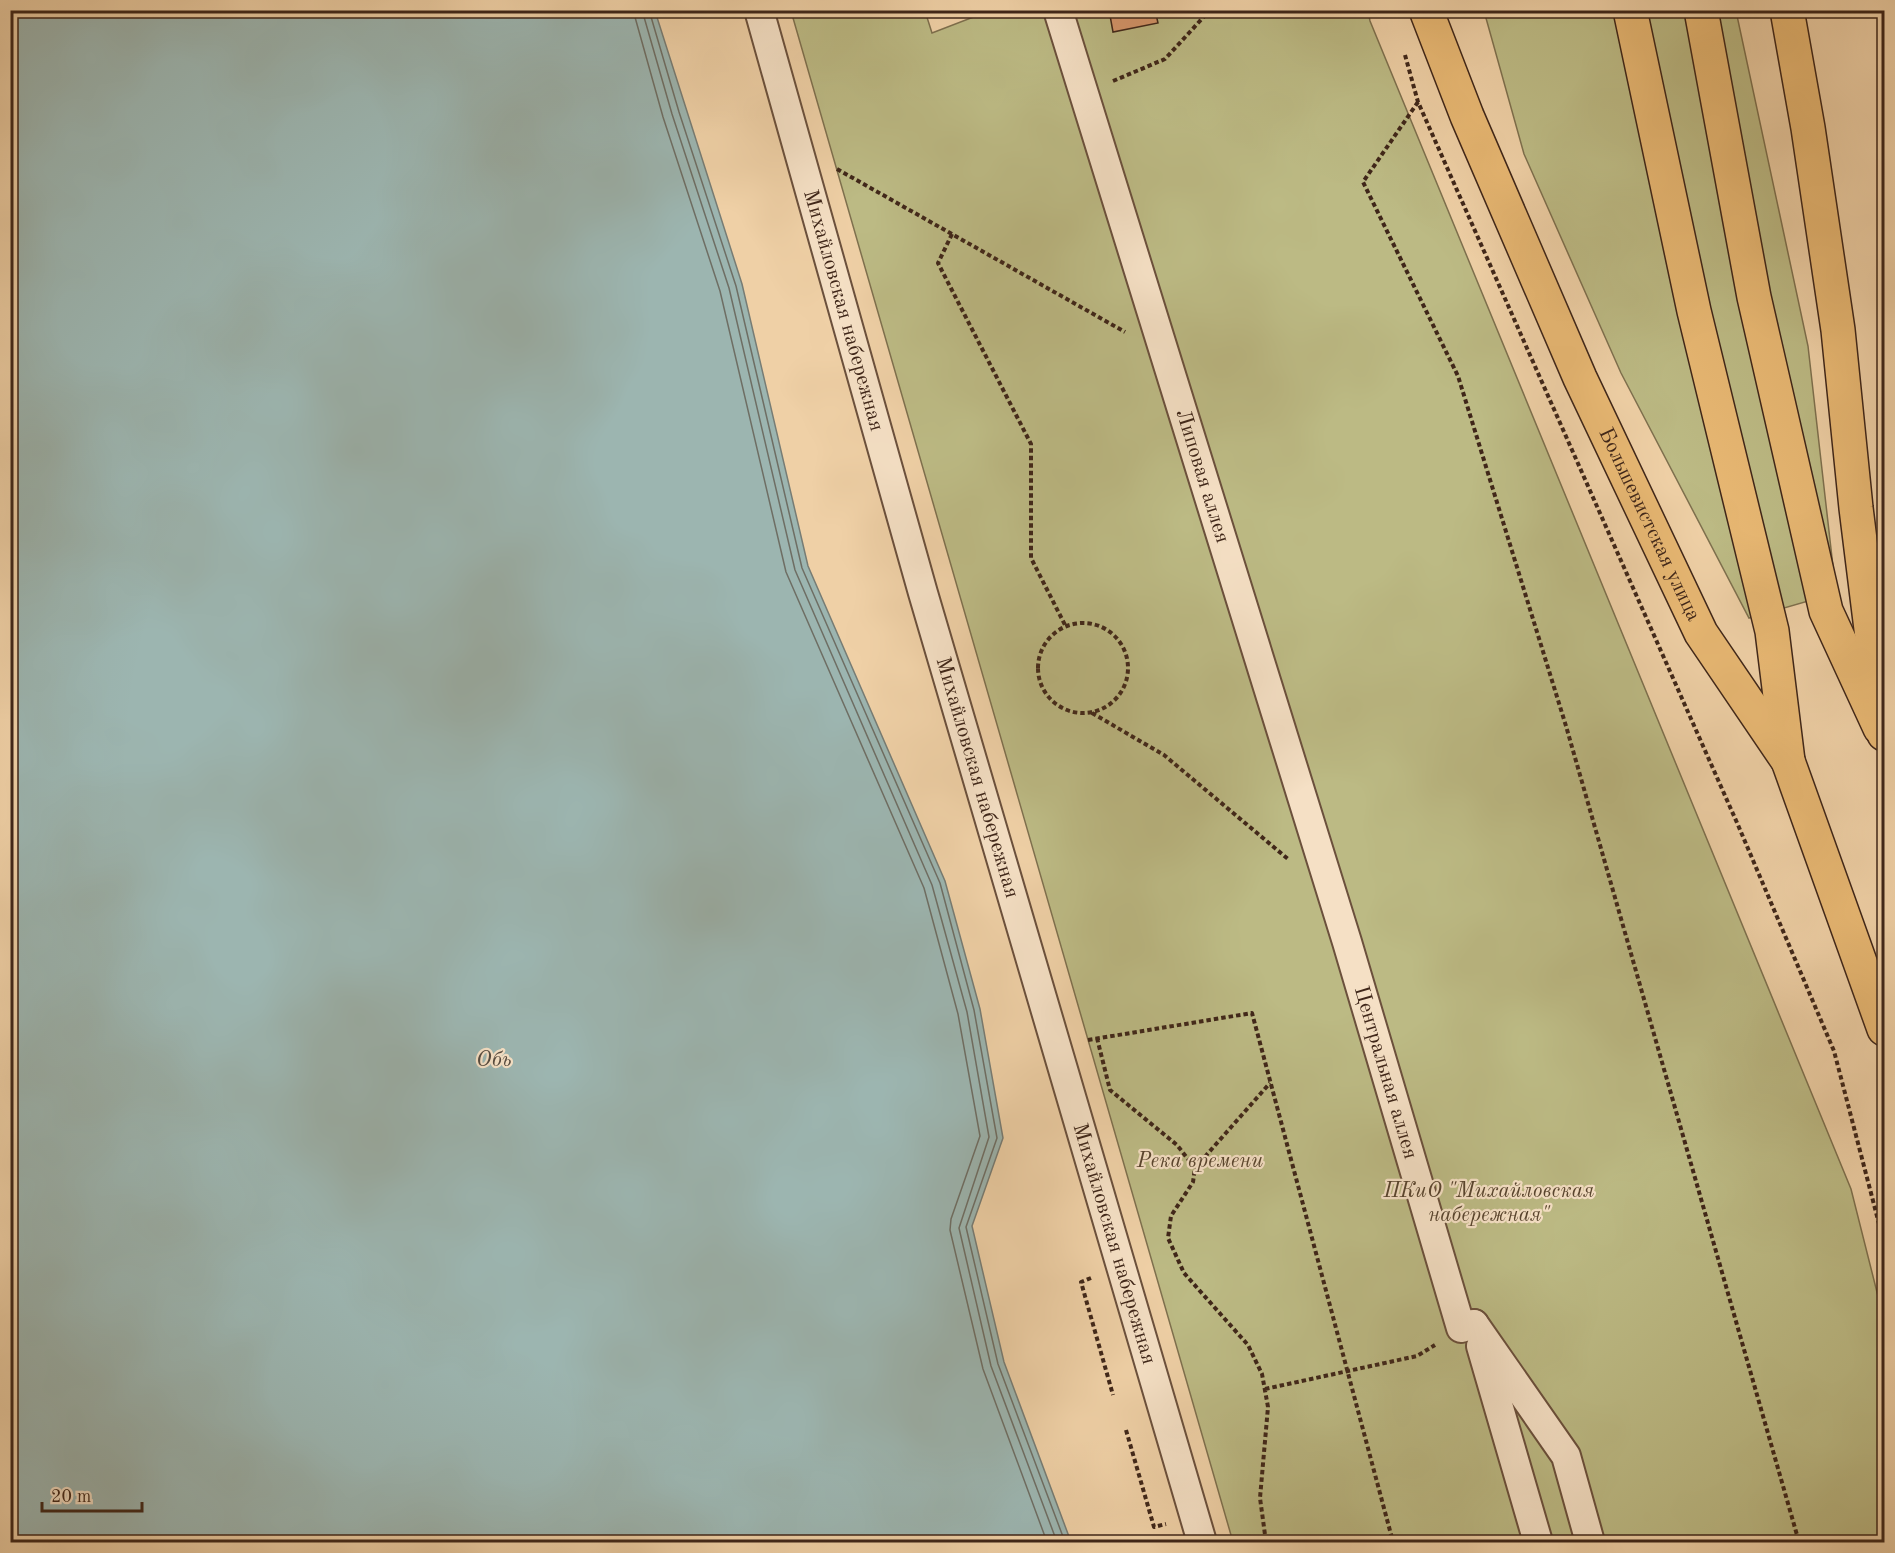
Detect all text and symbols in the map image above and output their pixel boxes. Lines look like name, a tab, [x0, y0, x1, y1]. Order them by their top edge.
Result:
street label: Михайловская набережная	[800, 187, 887, 434]
street label: Липовая аллея	[1172, 407, 1233, 546]
street label: Большевистская улица	[1595, 424, 1704, 624]
street label: Михайловская набережная	[932, 655, 1023, 901]
street label: Центральная аллея	[1350, 984, 1421, 1162]
water label: Обь	[476, 1049, 512, 1071]
street label: Михайловская набережная	[1069, 1121, 1160, 1367]
park label: Река времени	[1136, 1151, 1263, 1172]
park label: ПКиО "Михайловская набережная"	[1383, 1181, 1594, 1226]
scale bar	[42, 1475, 142, 1513]
text: 20 m	[51, 1488, 91, 1506]

